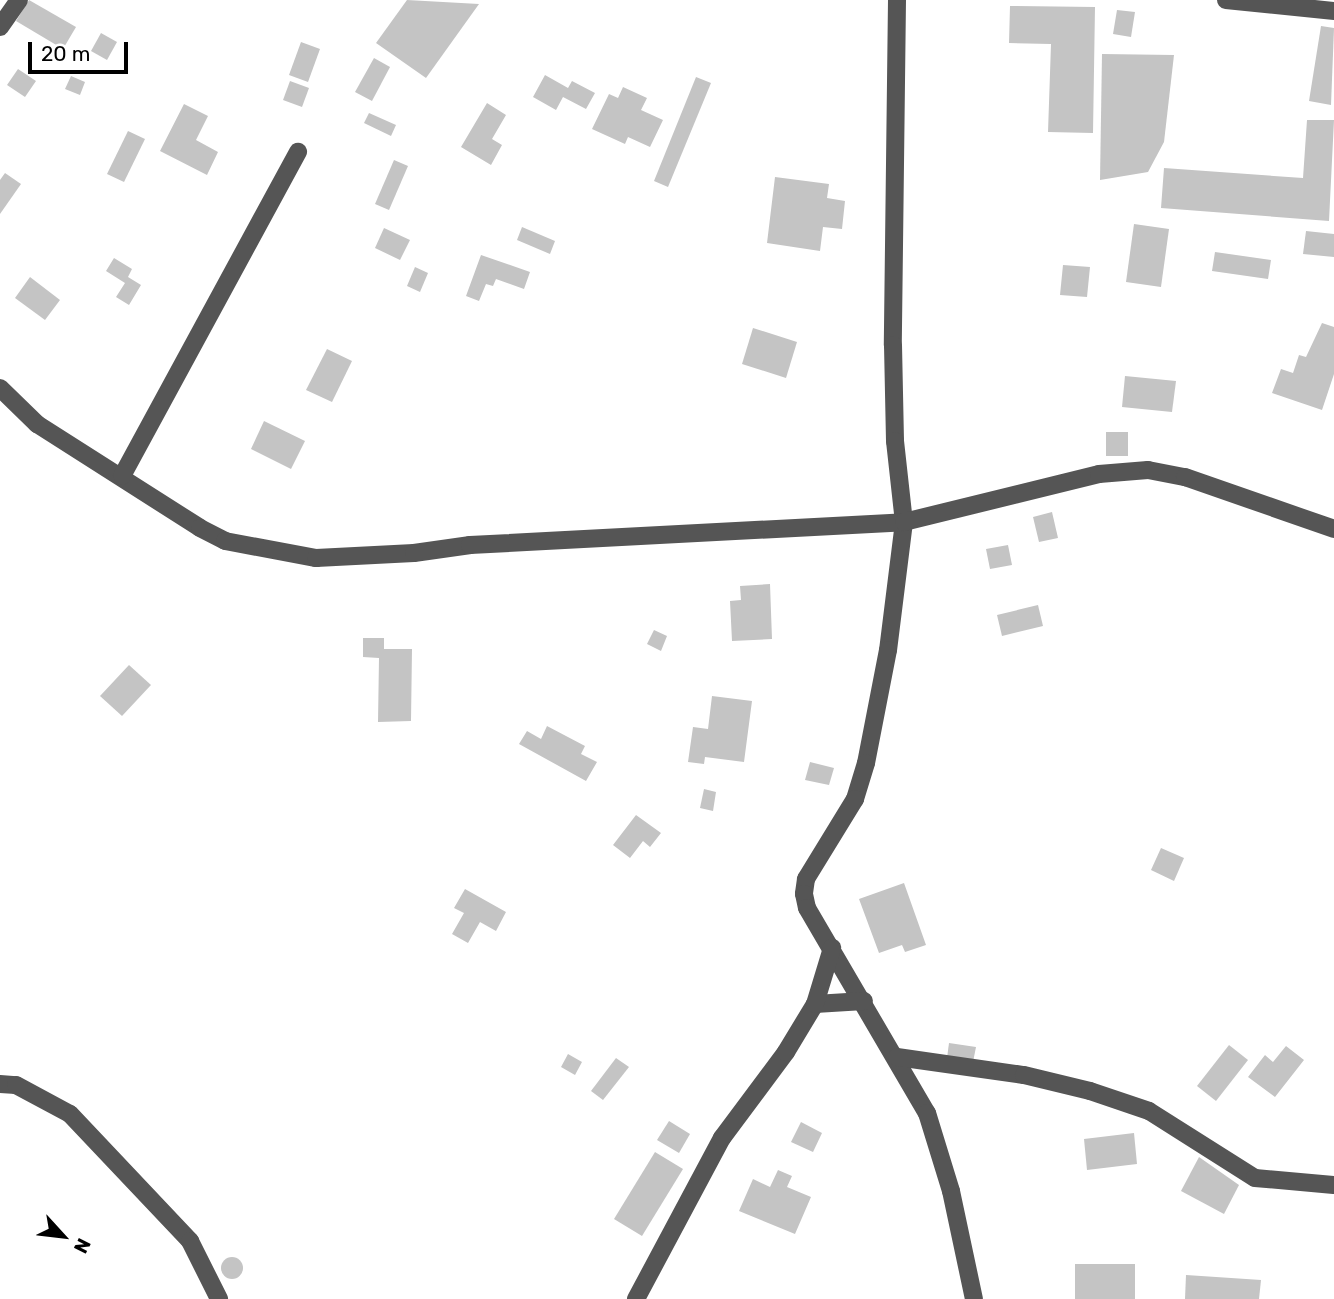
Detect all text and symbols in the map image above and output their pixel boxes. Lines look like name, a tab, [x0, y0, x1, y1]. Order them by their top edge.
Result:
scale bar	[32, 28, 131, 72]
text: 20 m	[41, 41, 90, 66]
north arrow	[28, 1201, 98, 1271]
text: N	[69, 1234, 96, 1257]

